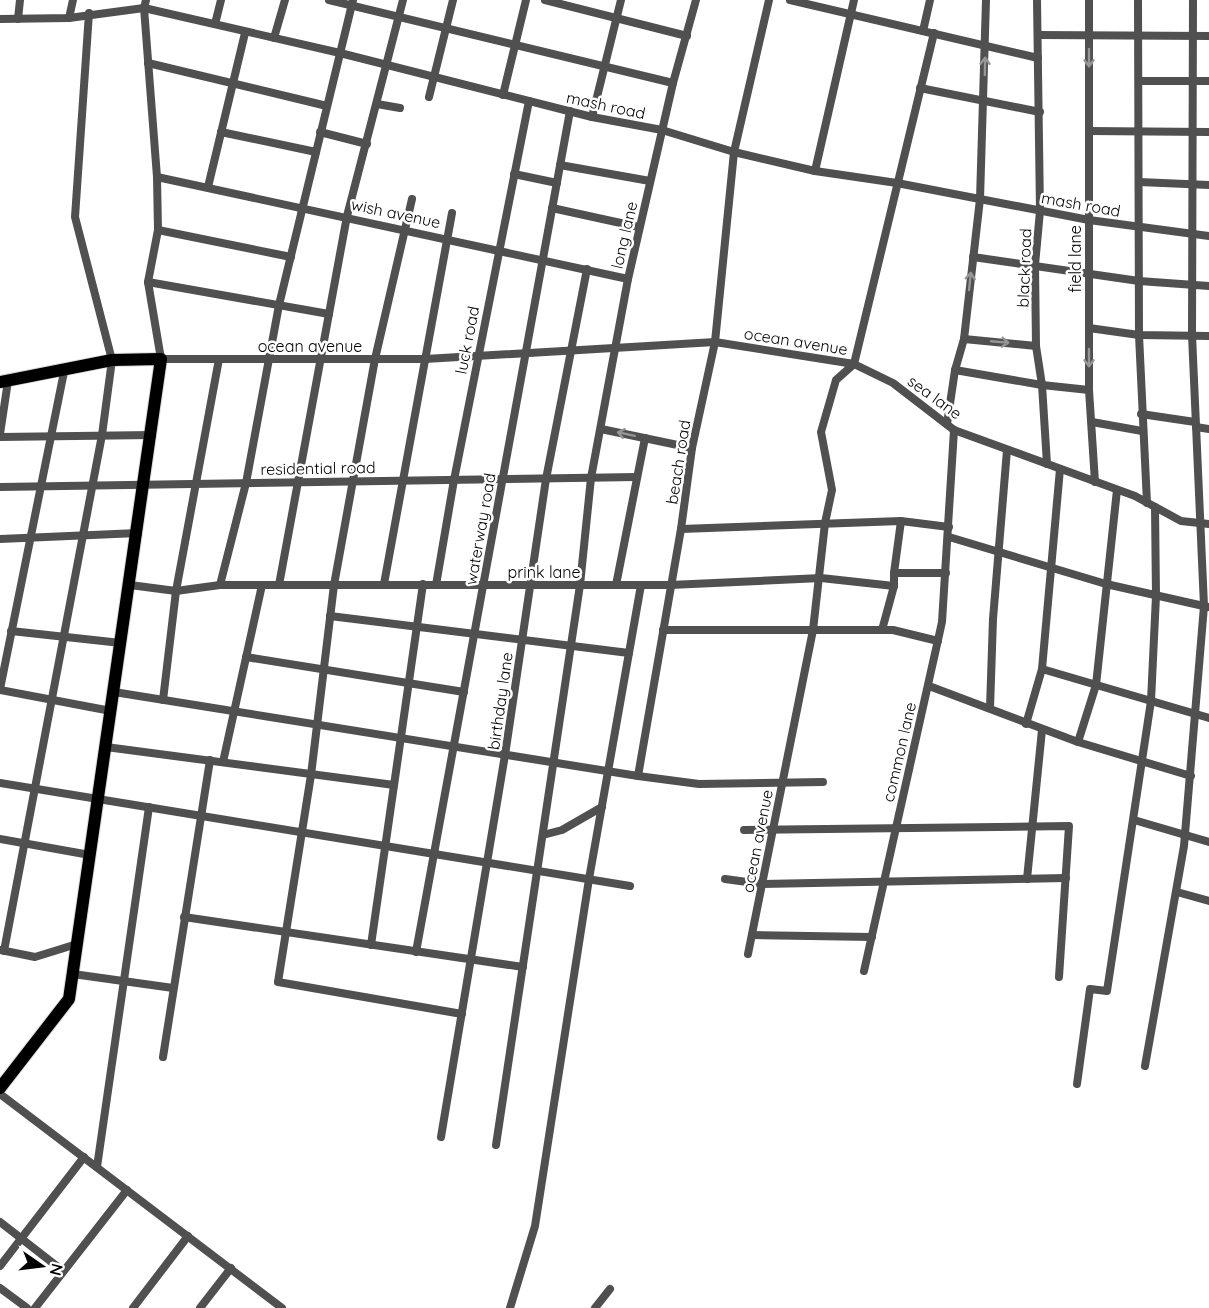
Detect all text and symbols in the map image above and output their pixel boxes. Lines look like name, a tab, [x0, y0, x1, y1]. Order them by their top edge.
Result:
one-way arrow	[1083, 48, 1095, 68]
one-way arrow	[979, 56, 991, 76]
street label: mash road	[565, 87, 647, 123]
street label: mash road	[1040, 187, 1122, 221]
street label: wish avenue	[350, 194, 442, 232]
street label: long lane	[607, 199, 641, 271]
street label: field lane	[1065, 225, 1085, 293]
street label: black road	[1013, 228, 1035, 308]
one-way arrow	[965, 272, 976, 291]
street label: luck road	[451, 304, 483, 376]
street label: ocean avenue	[743, 323, 849, 359]
street label: ocean avenue	[258, 336, 362, 356]
one-way arrow	[990, 337, 1010, 348]
one-way arrow	[1083, 348, 1095, 368]
street label: sea lane	[904, 371, 966, 423]
street label: beach road	[661, 418, 695, 506]
one-way arrow	[617, 428, 636, 439]
street label: residential road	[260, 457, 376, 479]
street label: waterway road	[460, 471, 500, 587]
street label: prink lane	[507, 562, 581, 582]
street label: birthday lane	[483, 651, 517, 751]
street label: common lane	[878, 700, 920, 804]
street label: ocean avenue	[737, 788, 777, 894]
north arrow	[12, 1236, 72, 1296]
text: N	[45, 1262, 68, 1278]

